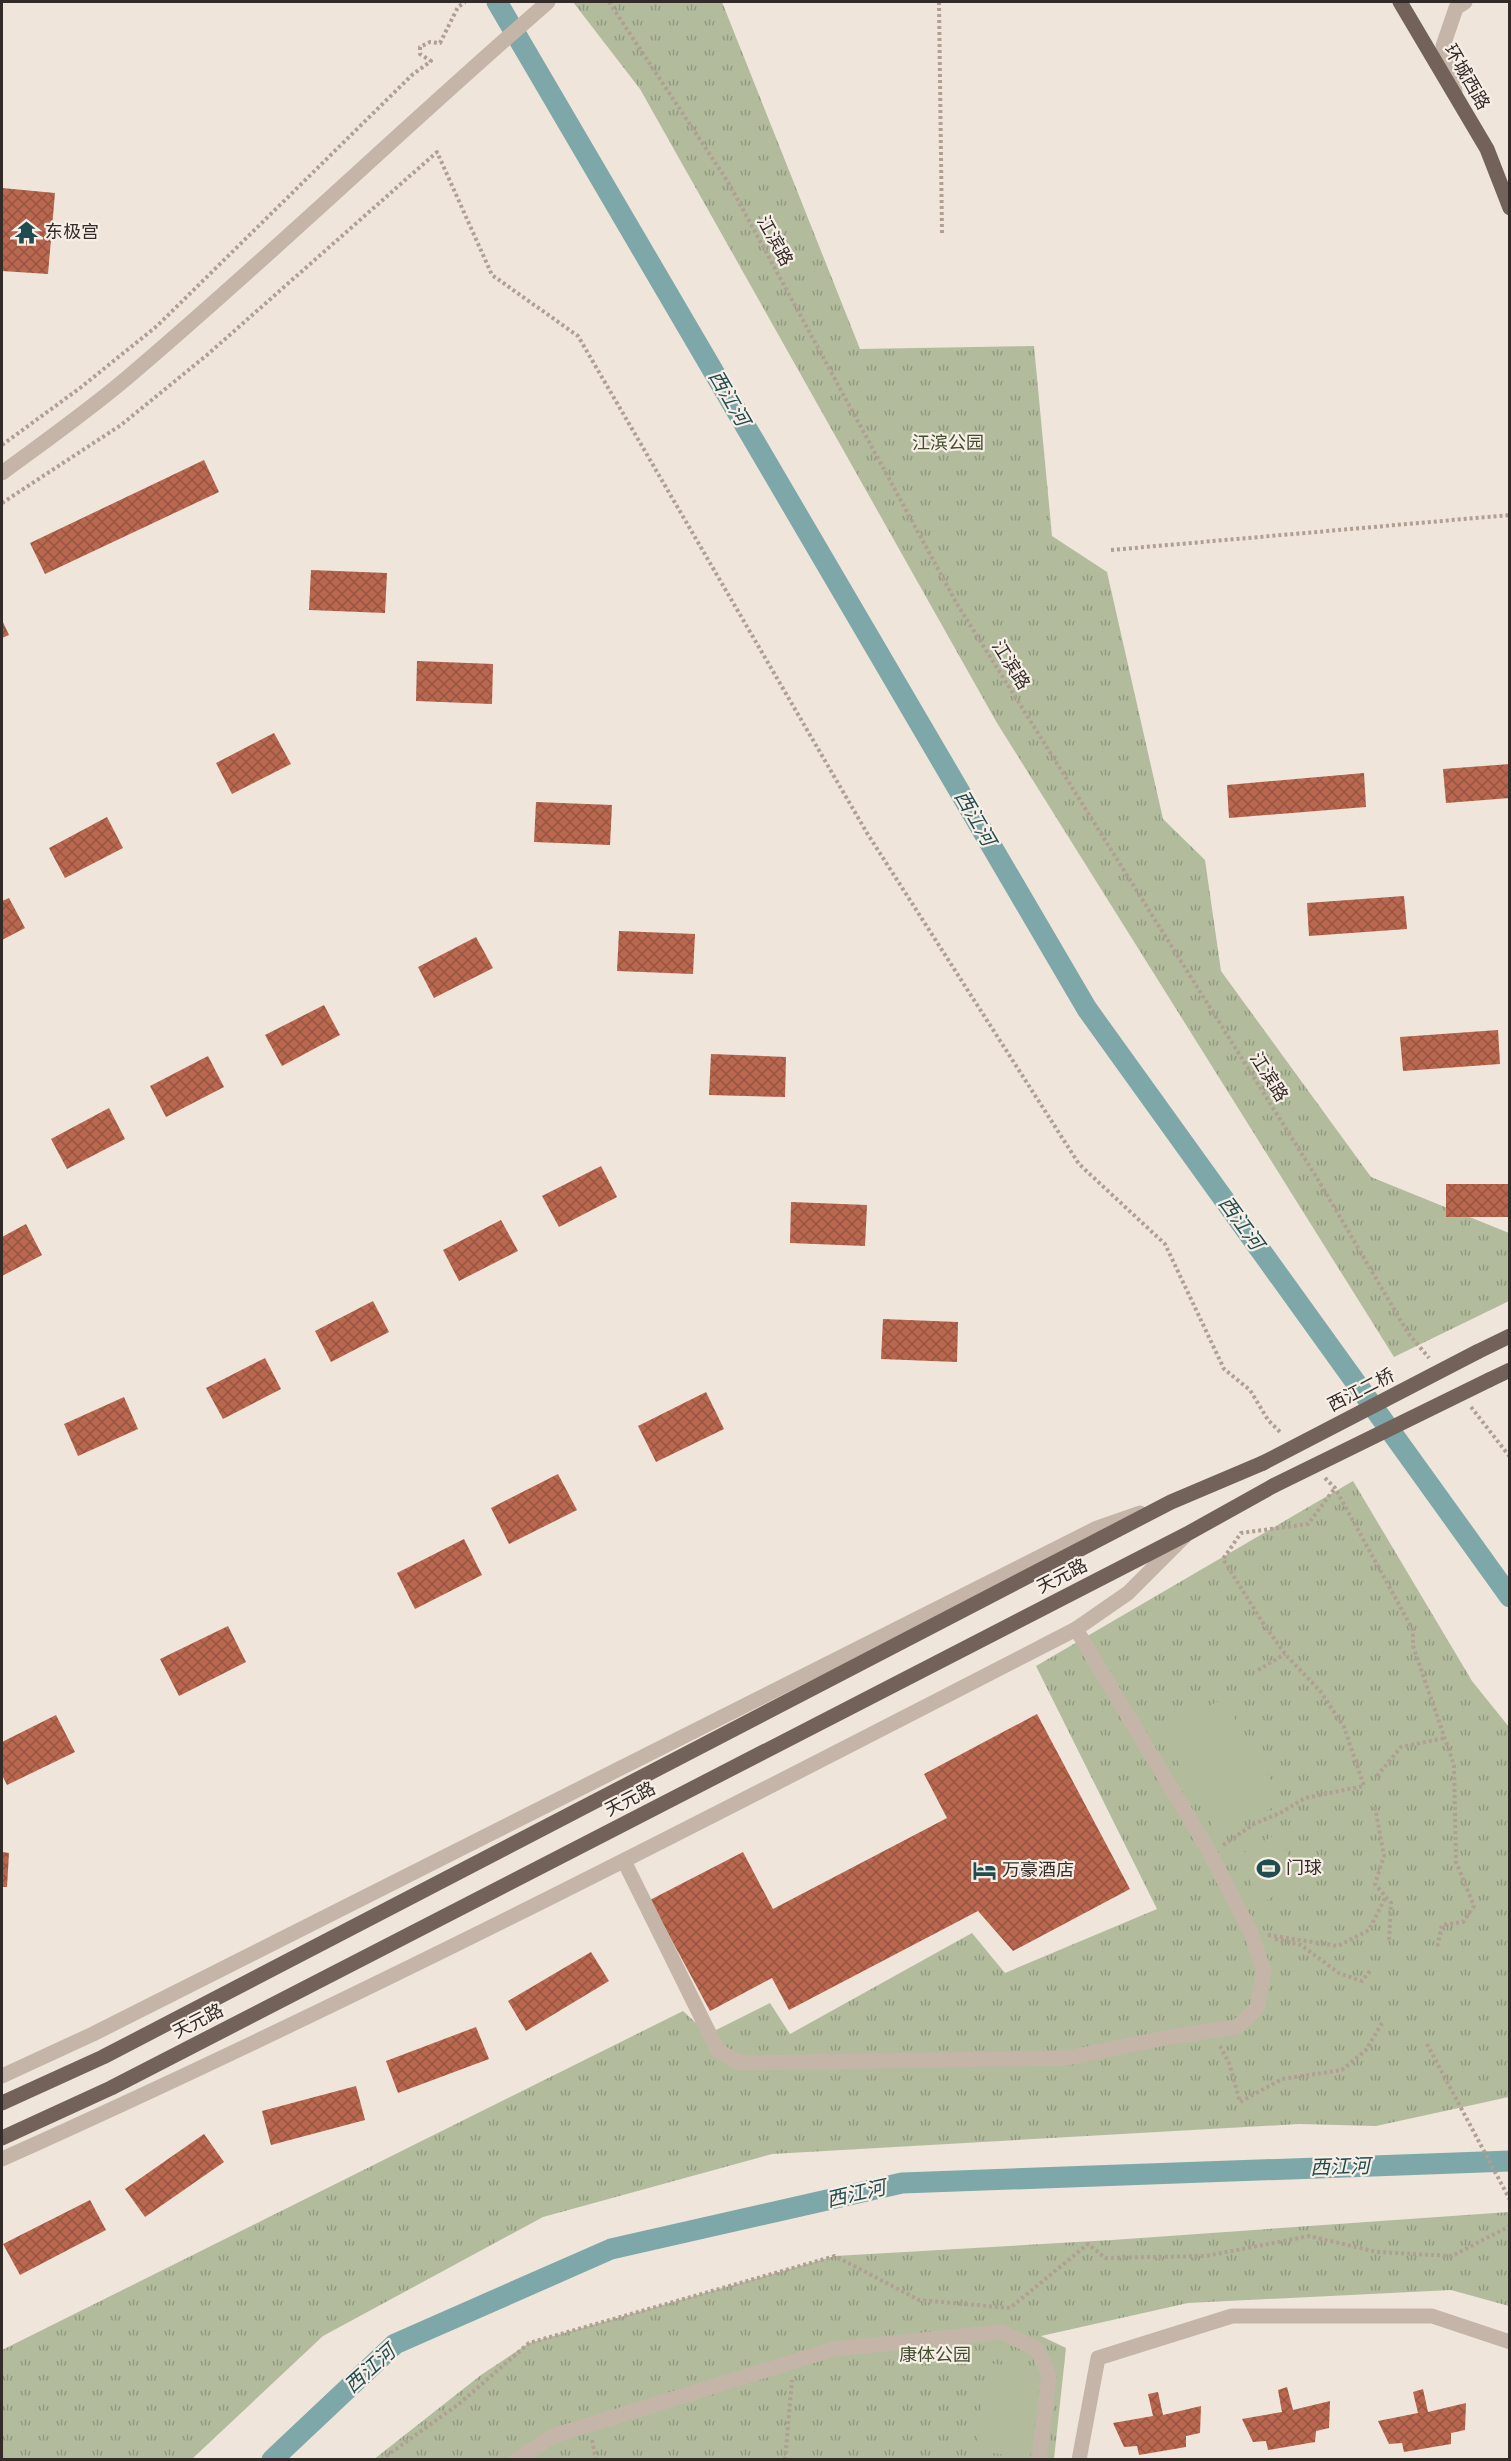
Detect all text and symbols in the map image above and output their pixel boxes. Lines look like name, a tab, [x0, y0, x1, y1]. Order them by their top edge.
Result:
street label: 环城西路	[1439, 40, 1495, 114]
street label: 江滨路	[752, 212, 798, 270]
temple icon: 东极宫	[14, 219, 40, 245]
place label: 东极宫	[45, 221, 99, 243]
water label: 西江河	[704, 366, 756, 433]
park label: 江滨公园	[912, 432, 984, 454]
street label: 江滨路	[987, 636, 1035, 694]
water label: 西江河	[950, 786, 1002, 853]
street label: 江滨路	[1245, 1048, 1293, 1106]
water label: 西江河	[1214, 1192, 1270, 1257]
street label: 西江二桥	[1324, 1364, 1398, 1416]
street label: 天元路	[1033, 1554, 1091, 1598]
street label: 天元路	[601, 1777, 659, 1821]
sports icon: 门球	[1255, 1855, 1281, 1881]
hotel icon: 万豪酒店	[971, 1857, 997, 1883]
place label: 门球	[1286, 1857, 1322, 1879]
place label: 万豪酒店	[1002, 1859, 1074, 1881]
street label: 天元路	[169, 1999, 227, 2043]
water label: 西江河	[1310, 2154, 1374, 2180]
water label: 西江河	[824, 2175, 892, 2212]
water label: 西江河	[340, 2338, 403, 2398]
park label: 康体公园	[899, 2344, 971, 2366]

